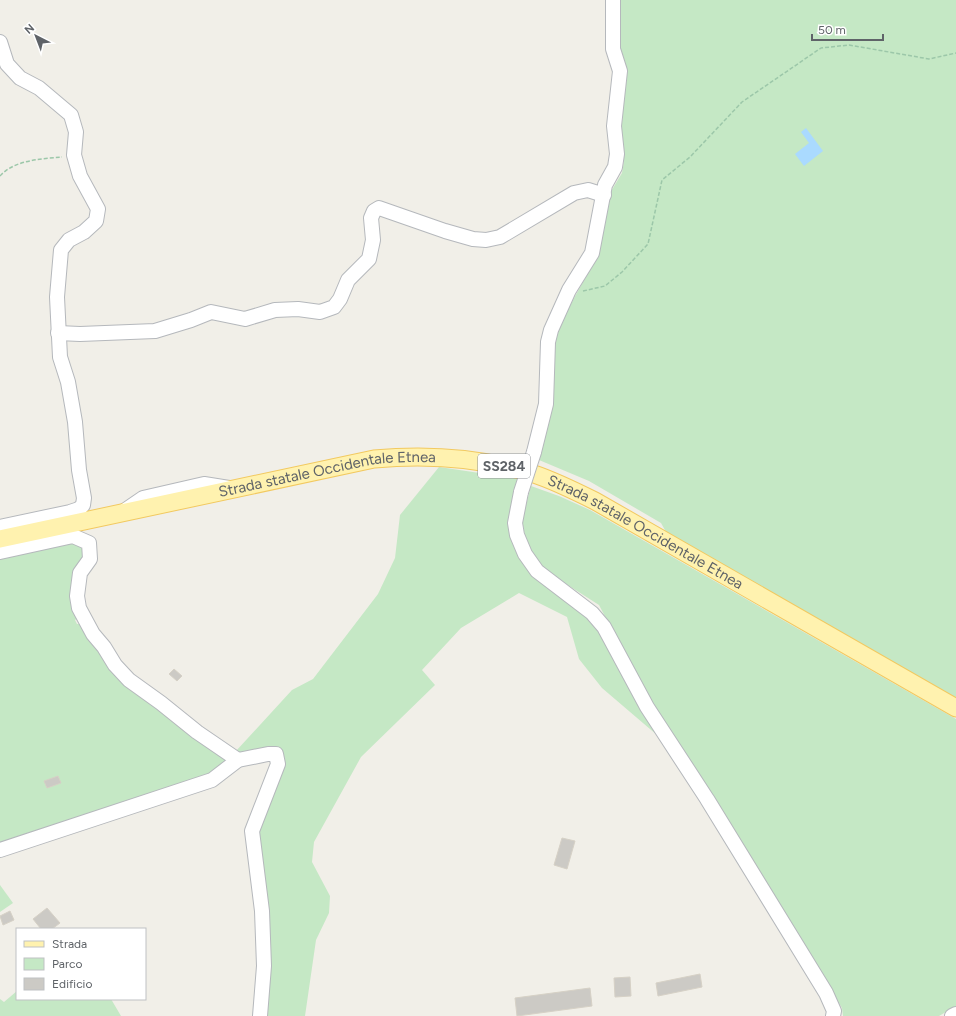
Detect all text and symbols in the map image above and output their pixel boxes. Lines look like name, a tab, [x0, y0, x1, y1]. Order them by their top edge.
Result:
north arrow	[16, 16, 56, 56]
scale bar	[812, 16, 883, 42]
text: N	[22, 21, 37, 37]
text: 50 m	[818, 23, 846, 37]
street label: Strada statale Occidentale Etnea	[217, 448, 436, 501]
road number: SS284	[478, 454, 530, 478]
street label: Strada statale Occidentale Etnea	[545, 471, 746, 593]
legend	[16, 928, 146, 1000]
text: Strada	[52, 937, 87, 951]
text: Parco	[52, 957, 82, 971]
text: Edificio	[52, 977, 92, 991]

